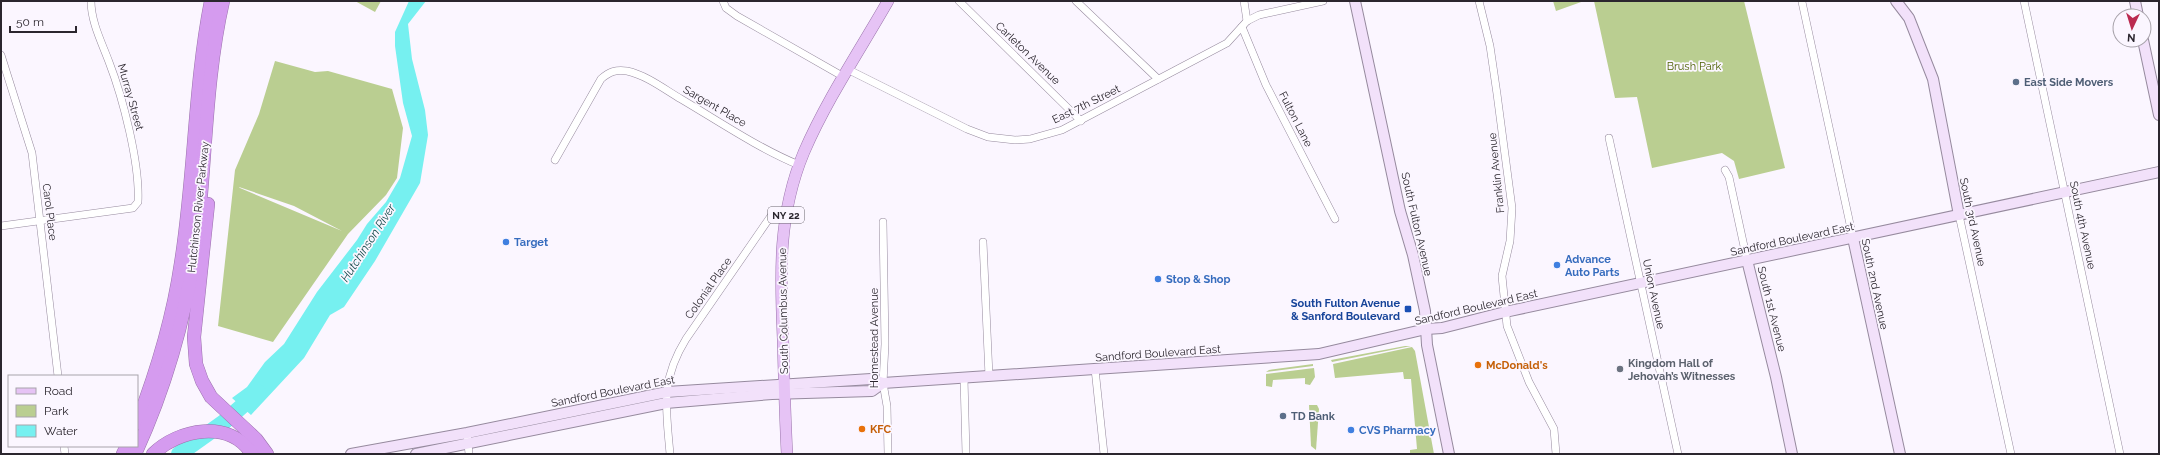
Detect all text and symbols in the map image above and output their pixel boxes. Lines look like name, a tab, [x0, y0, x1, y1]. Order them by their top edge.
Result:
scale bar	[10, 8, 76, 34]
north arrow	[2112, 8, 2152, 48]
text: 50 m	[16, 15, 44, 29]
street label: Carleton Avenue	[993, 19, 1063, 88]
text: N	[2127, 31, 2136, 44]
park label: Brush Park	[1667, 60, 1722, 73]
street label: Murray Street	[115, 62, 146, 132]
place label: East Side Movers	[2024, 76, 2114, 89]
marker: East Side Movers	[2011, 77, 2021, 87]
street label: East 7th Street	[1050, 82, 1122, 126]
street label: Sargent Place	[681, 83, 749, 130]
street label: Fulton Lane	[1276, 89, 1315, 150]
street label: Franklin Avenue	[1486, 131, 1507, 214]
street label: Hutchinson River Parkway	[185, 141, 212, 273]
street label: South Fulton Avenue	[1398, 171, 1435, 278]
street label: South 3rd Avenue	[1957, 177, 1988, 268]
street label: South 4th Avenue	[2067, 180, 2098, 271]
street label: Carol Place	[40, 183, 60, 242]
water label: Hutchinson River	[338, 201, 399, 285]
road number: NY 22	[768, 207, 804, 223]
street label: Sandford Boulevard East	[1729, 220, 1855, 259]
place label: Target	[514, 236, 549, 249]
marker: Target	[501, 237, 511, 247]
street label: South 2nd Avenue	[1859, 237, 1891, 331]
street label: South Columbus Avenue	[776, 247, 791, 374]
place label: Advance Auto Parts	[1565, 253, 1620, 279]
street label: Colonial Place	[682, 255, 735, 322]
street label: Union Avenue	[1640, 258, 1667, 331]
marker: Advance Auto Parts	[1552, 260, 1562, 270]
street label: South 1st Avenue	[1755, 265, 1789, 354]
place label: Stop & Shop	[1166, 273, 1231, 286]
marker: Stop & Shop	[1153, 274, 1163, 284]
street label: Homestead Avenue	[868, 287, 881, 388]
street label: Sandford Boulevard East	[1413, 287, 1539, 328]
place label: South Fulton Avenue & Sanford Boulevard	[1291, 297, 1400, 323]
marker: South Fulton Avenue & Sanford Boulevard	[1403, 304, 1413, 314]
street label: Sandford Boulevard East	[1095, 343, 1221, 364]
place label: Kingdom Hall of Jehovah’s Witnesses	[1628, 357, 1736, 383]
place label: McDonald's	[1486, 359, 1548, 372]
marker: McDonald's	[1473, 360, 1483, 370]
marker: Kingdom Hall of Jehovah’s Witnesses	[1615, 364, 1625, 374]
street label: Sandford Boulevard East	[550, 373, 676, 410]
legend	[8, 375, 138, 447]
text: Road	[44, 384, 73, 398]
text: Park	[44, 404, 69, 418]
place label: TD Bank	[1291, 410, 1336, 423]
marker: TD Bank	[1278, 411, 1288, 421]
place label: KFC	[870, 423, 892, 436]
text: Water	[44, 424, 78, 438]
marker: KFC	[857, 424, 867, 434]
place label: CVS Pharmacy	[1359, 424, 1436, 437]
marker: CVS Pharmacy	[1346, 425, 1356, 435]

